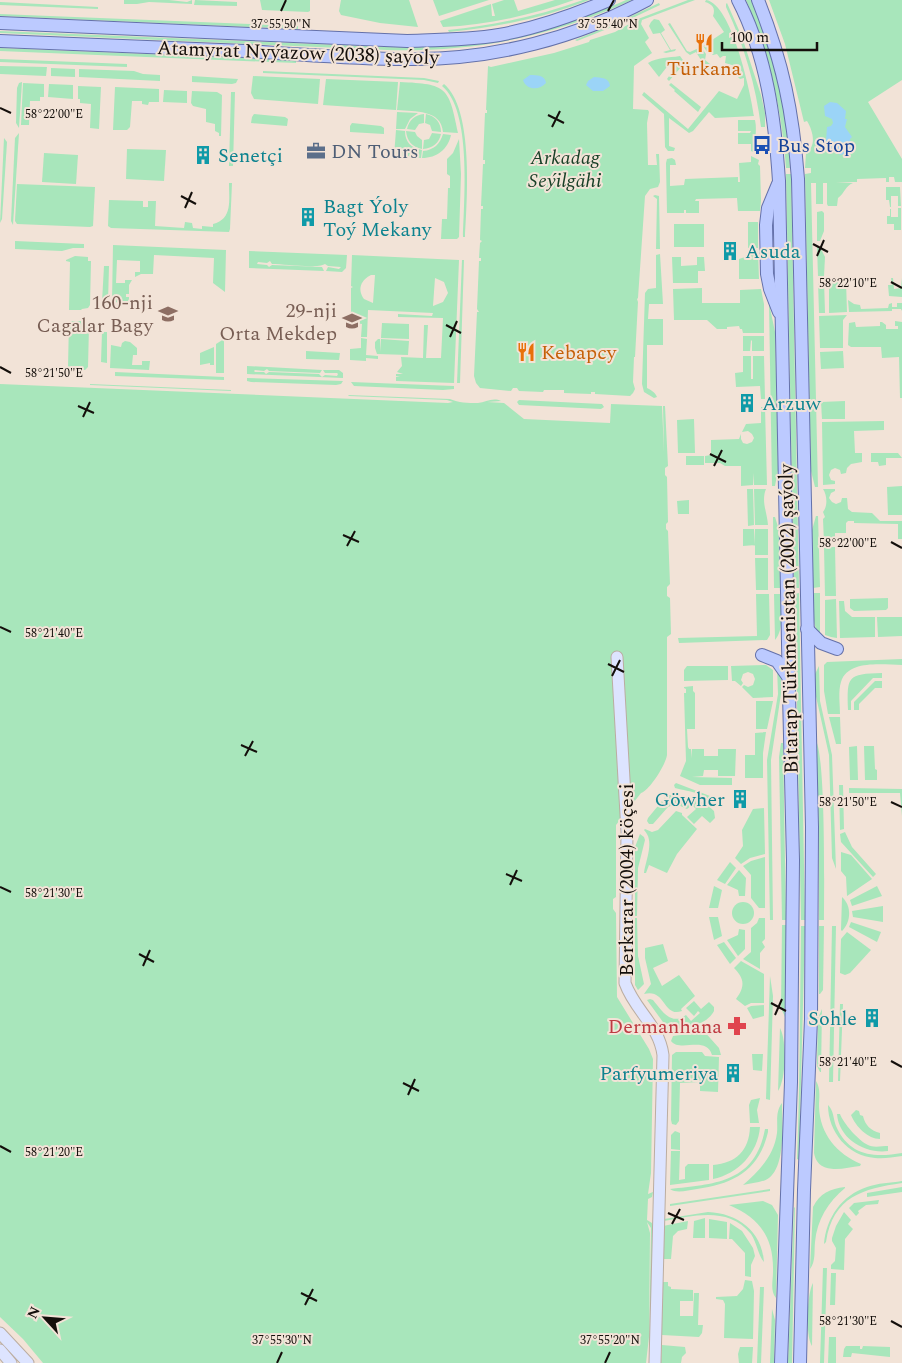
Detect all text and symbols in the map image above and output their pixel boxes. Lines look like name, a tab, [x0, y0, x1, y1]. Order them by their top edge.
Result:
text: 37°55'50"N	[251, 15, 311, 34]
text: 37°55'40"N	[578, 15, 638, 34]
scale bar	[722, 20, 817, 52]
text: 100 m	[730, 26, 769, 49]
restaurant icon: Türkana	[693, 32, 715, 54]
street label: Atamyrat Nyýazow (2038) şaýoly	[156, 33, 441, 73]
place label: Türkana	[667, 54, 741, 84]
text: 58°22'00"E	[25, 105, 83, 124]
place label: Bus Stop	[777, 131, 855, 161]
bus stop icon: Bus Stop	[751, 134, 773, 156]
place label: DN Tours	[331, 137, 419, 167]
office icon: DN Tours	[305, 140, 327, 162]
place label: Senetçi	[218, 141, 283, 171]
park label: Arkadag Seýilgähi	[528, 143, 602, 196]
building icon: Senetçi	[192, 144, 214, 166]
place label: Bagt Ýoly Toý Mekany	[323, 192, 433, 245]
building icon: Bagt Ýoly Toý Mekany	[297, 206, 319, 228]
place label: Asuda	[745, 237, 801, 267]
building icon: Asuda	[719, 240, 741, 262]
text: 58°22'10"E	[819, 274, 877, 293]
place label: 160-nji Cagalar Bagy	[36, 288, 154, 341]
place label: 29-nji Orta Mekdep	[219, 296, 337, 349]
school or university icon: 160-nji Cagalar Bagy	[157, 303, 179, 325]
school or university icon: 29-nji Orta Mekdep	[341, 310, 363, 332]
place label: Kebapcy	[541, 338, 618, 368]
restaurant icon: Kebapcy	[515, 341, 537, 363]
text: 58°21'50"E	[25, 364, 83, 383]
place label: Arzuw	[762, 389, 822, 419]
building icon: Arzuw	[736, 392, 758, 414]
street label: Bitarap Türkmenistan (2002) şaýoly	[771, 462, 807, 774]
text: 58°22'00"E	[819, 534, 877, 553]
text: 58°21'40"E	[25, 624, 83, 643]
street label: Berkarar (2004) köçesi	[612, 783, 642, 977]
place label: Göwher	[655, 785, 725, 815]
building icon: Göwher	[729, 788, 751, 810]
text: 58°21'50"E	[819, 793, 877, 812]
text: 58°21'30"E	[25, 884, 83, 903]
place label: Sohle	[808, 1004, 857, 1034]
building icon: Sohle	[861, 1007, 883, 1029]
place label: Dermanhana	[608, 1012, 722, 1042]
pharmacy icon: Dermanhana	[726, 1015, 748, 1037]
text: 58°21'40"E	[819, 1053, 877, 1072]
place label: Parfyumeriya	[600, 1059, 718, 1089]
building icon: Parfyumeriya	[722, 1062, 744, 1084]
text: 58°21'20"E	[25, 1143, 83, 1162]
north arrow	[20, 1293, 70, 1343]
text: N	[22, 1303, 46, 1322]
text: 58°21'30"E	[819, 1312, 877, 1331]
text: 37°55'30"N	[252, 1331, 312, 1350]
text: 37°55'20"N	[580, 1331, 640, 1350]

